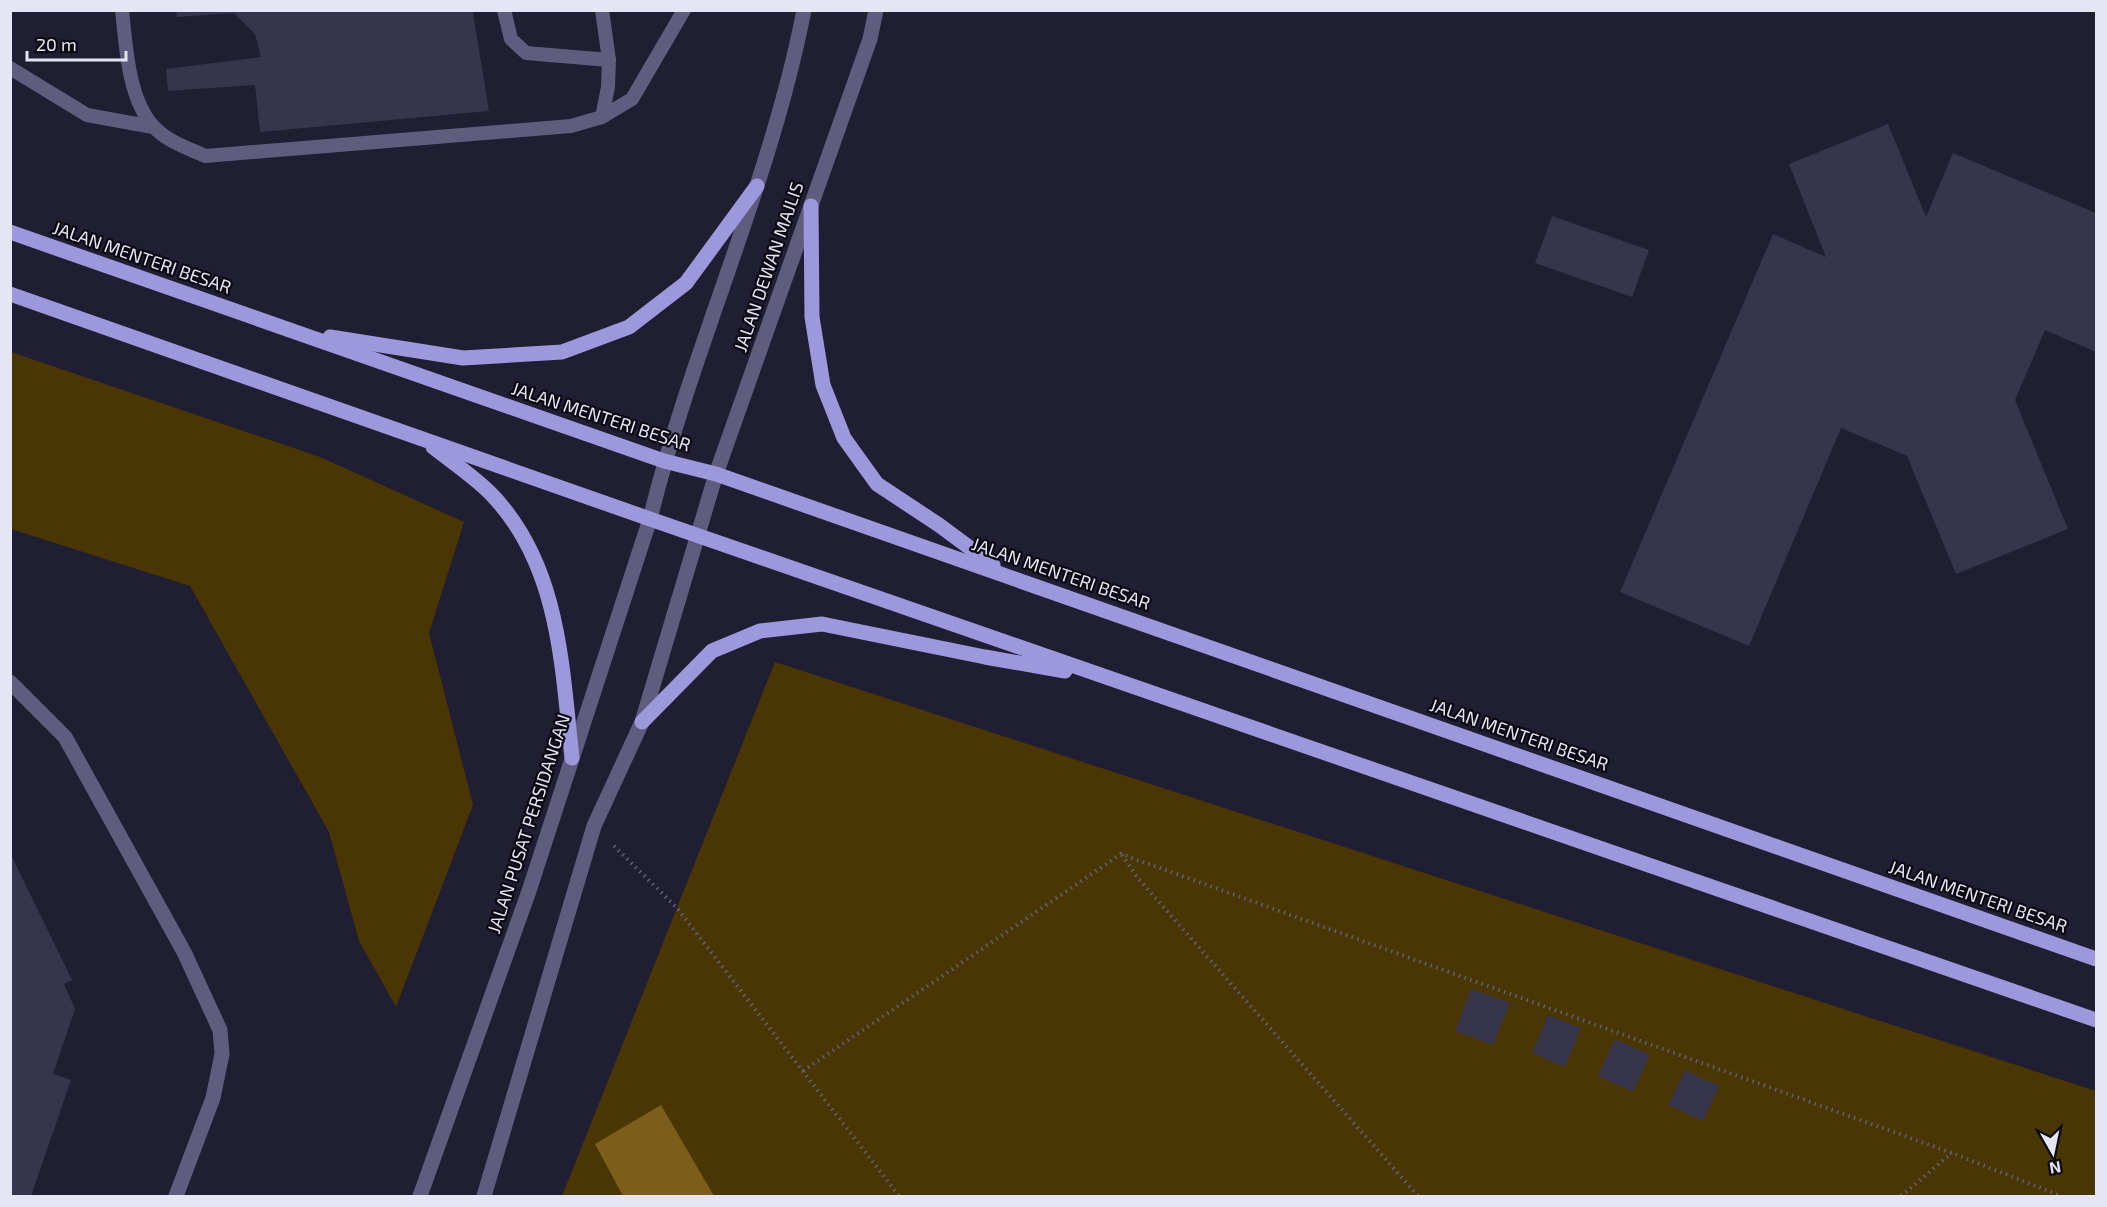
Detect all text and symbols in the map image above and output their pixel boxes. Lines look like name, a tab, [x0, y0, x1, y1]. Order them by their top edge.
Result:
scale bar	[27, 24, 126, 62]
text: 20 m	[36, 33, 77, 55]
street label: JALAN DEWAN MAJLIS	[729, 179, 807, 355]
street label: JALAN MENTERI BESAR	[50, 216, 234, 298]
street label: JALAN MENTERI BESAR	[509, 377, 694, 455]
street label: JALAN MENTERI BESAR	[969, 532, 1153, 614]
street label: JALAN MENTERI BESAR	[1427, 693, 1611, 775]
street label: JALAN PUSAT PERSIDANGAN	[482, 711, 574, 936]
street label: JALAN MENTERI BESAR	[1886, 855, 2070, 937]
north arrow	[2023, 1123, 2083, 1183]
text: N	[2048, 1158, 2063, 1179]

